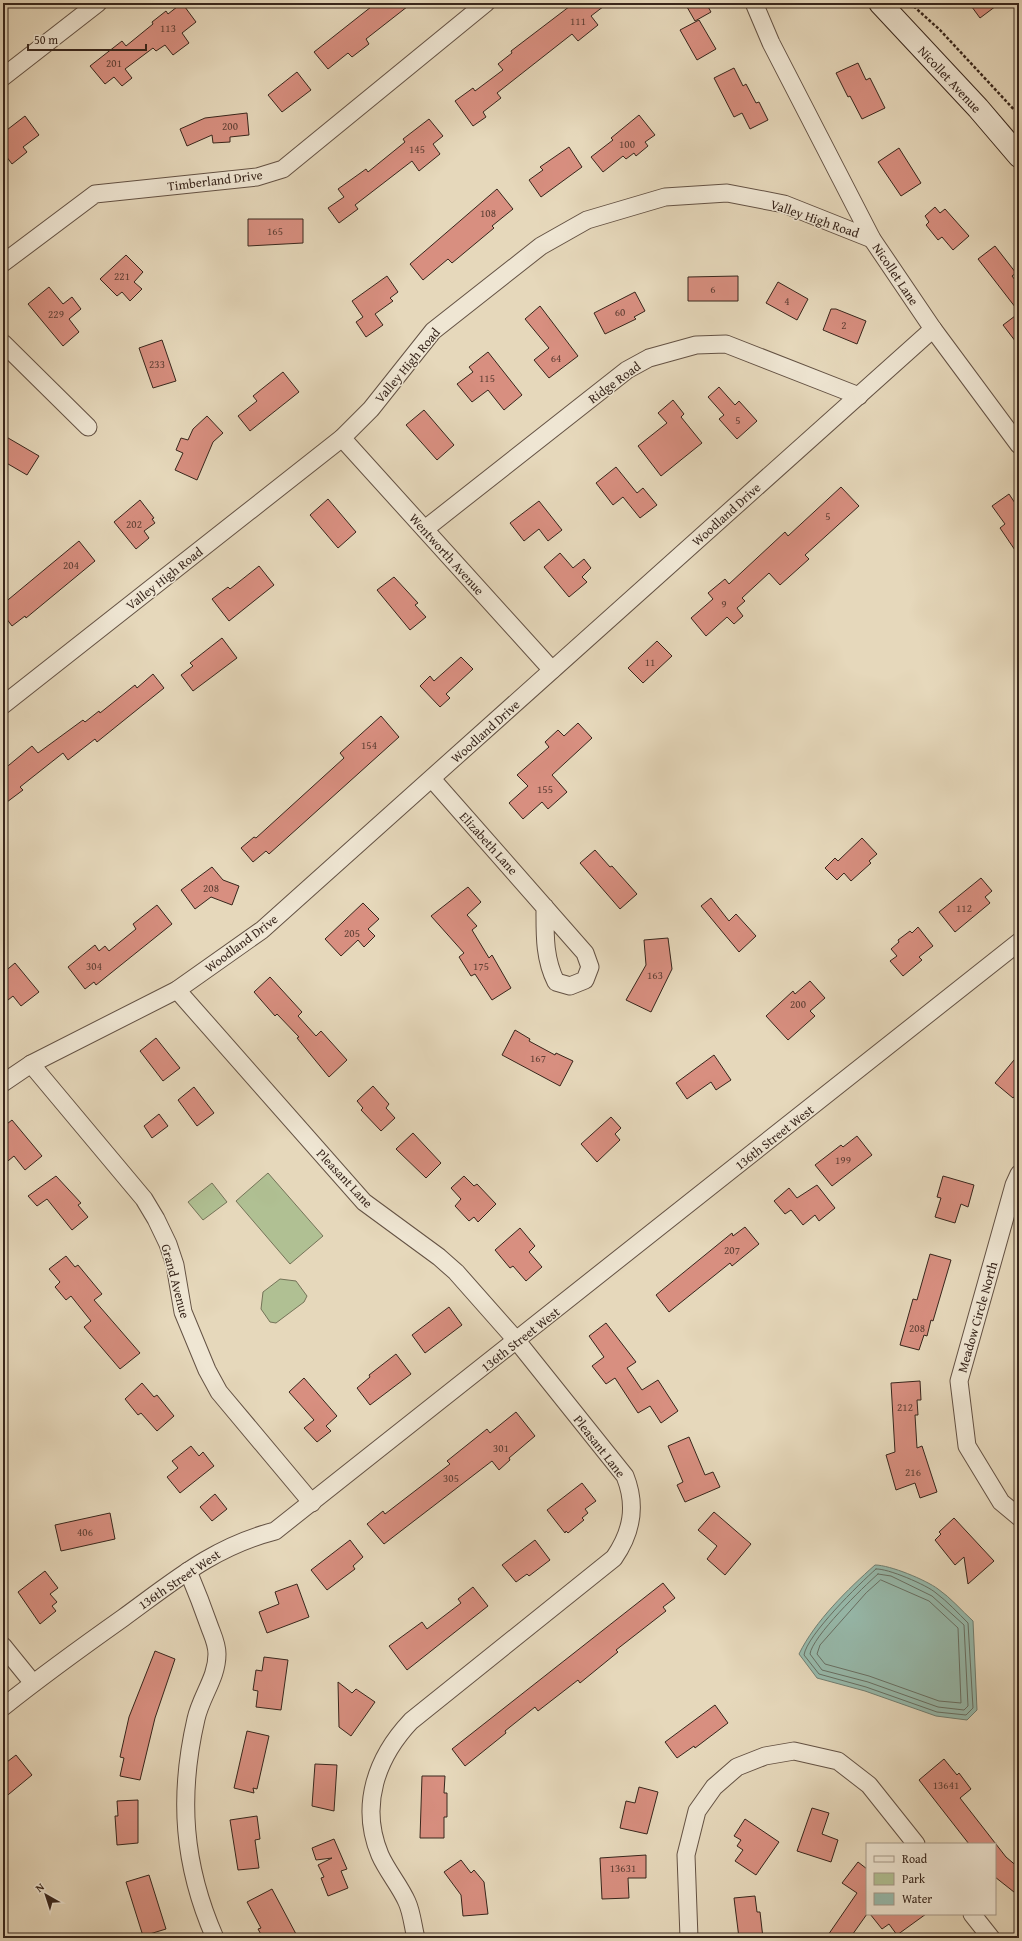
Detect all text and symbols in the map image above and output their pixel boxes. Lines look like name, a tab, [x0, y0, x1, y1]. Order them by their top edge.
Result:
house number: 111	[570, 13, 586, 29]
house number: 113	[160, 20, 176, 36]
scale bar	[28, 26, 146, 52]
text: 50 m	[34, 31, 58, 48]
street label: Nicollet Avenue	[914, 42, 986, 117]
house number: 201	[106, 55, 122, 71]
house number: 200	[222, 118, 238, 134]
house number: 100	[619, 136, 635, 152]
house number: 145	[409, 141, 425, 157]
street label: Timberland Drive	[166, 165, 264, 196]
street label: Valley High Road	[768, 194, 862, 243]
house number: 108	[480, 205, 496, 221]
house number: 165	[267, 223, 283, 239]
street label: Nicollet Lane	[868, 239, 923, 309]
house number: 221	[114, 268, 130, 284]
house number: 6	[710, 281, 716, 297]
house number: 4	[784, 293, 790, 309]
house number: 60	[615, 304, 625, 320]
house number: 229	[48, 306, 64, 322]
house number: 2	[841, 317, 847, 333]
street label: Valley High Road	[370, 324, 445, 407]
house number: 64	[551, 350, 561, 366]
house number: 233	[149, 356, 165, 372]
street label: Ridge Road	[584, 357, 644, 408]
house number: 115	[479, 370, 495, 386]
house number: 5	[735, 412, 741, 428]
street label: Woodland Drive	[688, 478, 765, 550]
house number: 5	[825, 508, 831, 524]
street label: Wentworth Avenue	[405, 509, 489, 599]
house number: 202	[126, 516, 142, 532]
street label: Valley High Road	[122, 542, 207, 614]
house number: 204	[63, 557, 79, 573]
house number: 9	[721, 596, 727, 612]
house number: 11	[645, 654, 655, 670]
street label: Woodland Drive	[447, 695, 524, 767]
house number: 154	[361, 737, 377, 753]
house number: 155	[537, 781, 553, 797]
street label: Elizabeth Lane	[455, 808, 522, 879]
house number: 208	[203, 880, 219, 896]
house number: 112	[956, 900, 972, 916]
street label: Woodland Drive	[201, 910, 282, 977]
house number: 205	[344, 925, 360, 941]
house number: 304	[86, 958, 102, 974]
house number: 175	[473, 958, 489, 974]
house number: 163	[647, 967, 663, 983]
house number: 200	[790, 996, 806, 1012]
house number: 167	[530, 1050, 546, 1066]
street label: 136th Street West	[731, 1100, 818, 1174]
street label: Pleasant Lane	[312, 1144, 377, 1212]
house number: 199	[835, 1152, 851, 1168]
street label: Grand Avenue	[156, 1242, 195, 1320]
house number: 207	[724, 1242, 740, 1258]
street label: Meadow Circle North	[953, 1259, 1003, 1375]
street label: 136th Street West	[477, 1302, 564, 1376]
house number: 208	[909, 1320, 925, 1336]
house number: 212	[897, 1399, 913, 1415]
street label: Pleasant Lane	[569, 1411, 630, 1482]
house number: 301	[493, 1440, 509, 1456]
house number: 216	[905, 1464, 921, 1480]
house number: 305	[443, 1470, 459, 1486]
house number: 406	[77, 1524, 93, 1540]
street label: 136th Street West	[134, 1545, 225, 1614]
house number: 13641	[933, 1777, 959, 1793]
legend	[866, 1843, 996, 1915]
text: Road	[902, 1850, 928, 1867]
house number: 13631	[610, 1860, 636, 1876]
text: Park	[902, 1870, 926, 1887]
north arrow	[26, 1875, 66, 1915]
text: N	[32, 1878, 48, 1896]
text: Water	[902, 1890, 932, 1907]

